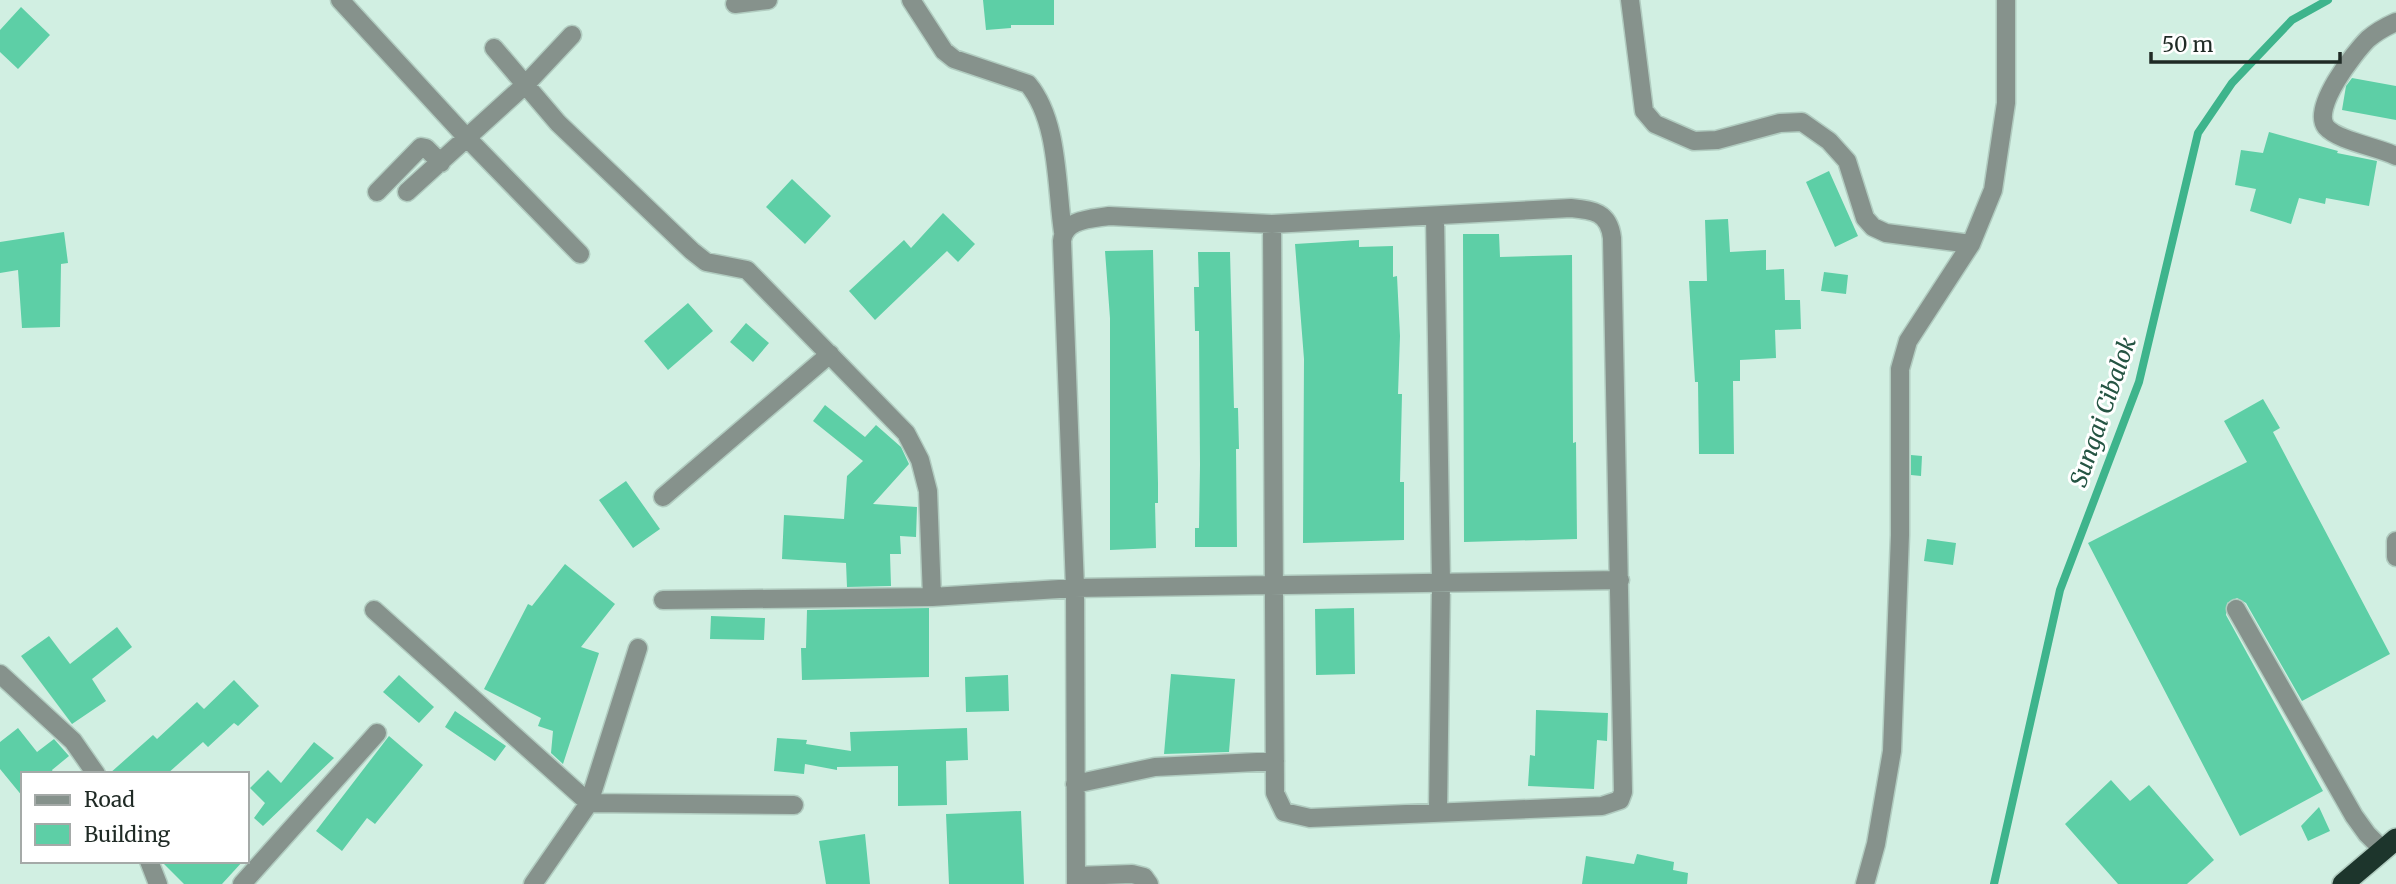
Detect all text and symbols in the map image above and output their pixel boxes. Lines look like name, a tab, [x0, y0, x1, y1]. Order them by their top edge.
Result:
scale bar	[2151, 21, 2340, 65]
text: 50 m	[2162, 31, 2213, 58]
water label: Sungai Cibalok	[2063, 333, 2142, 491]
legend	[21, 772, 248, 863]
text: Road	[84, 786, 135, 813]
text: Building	[84, 821, 171, 848]

